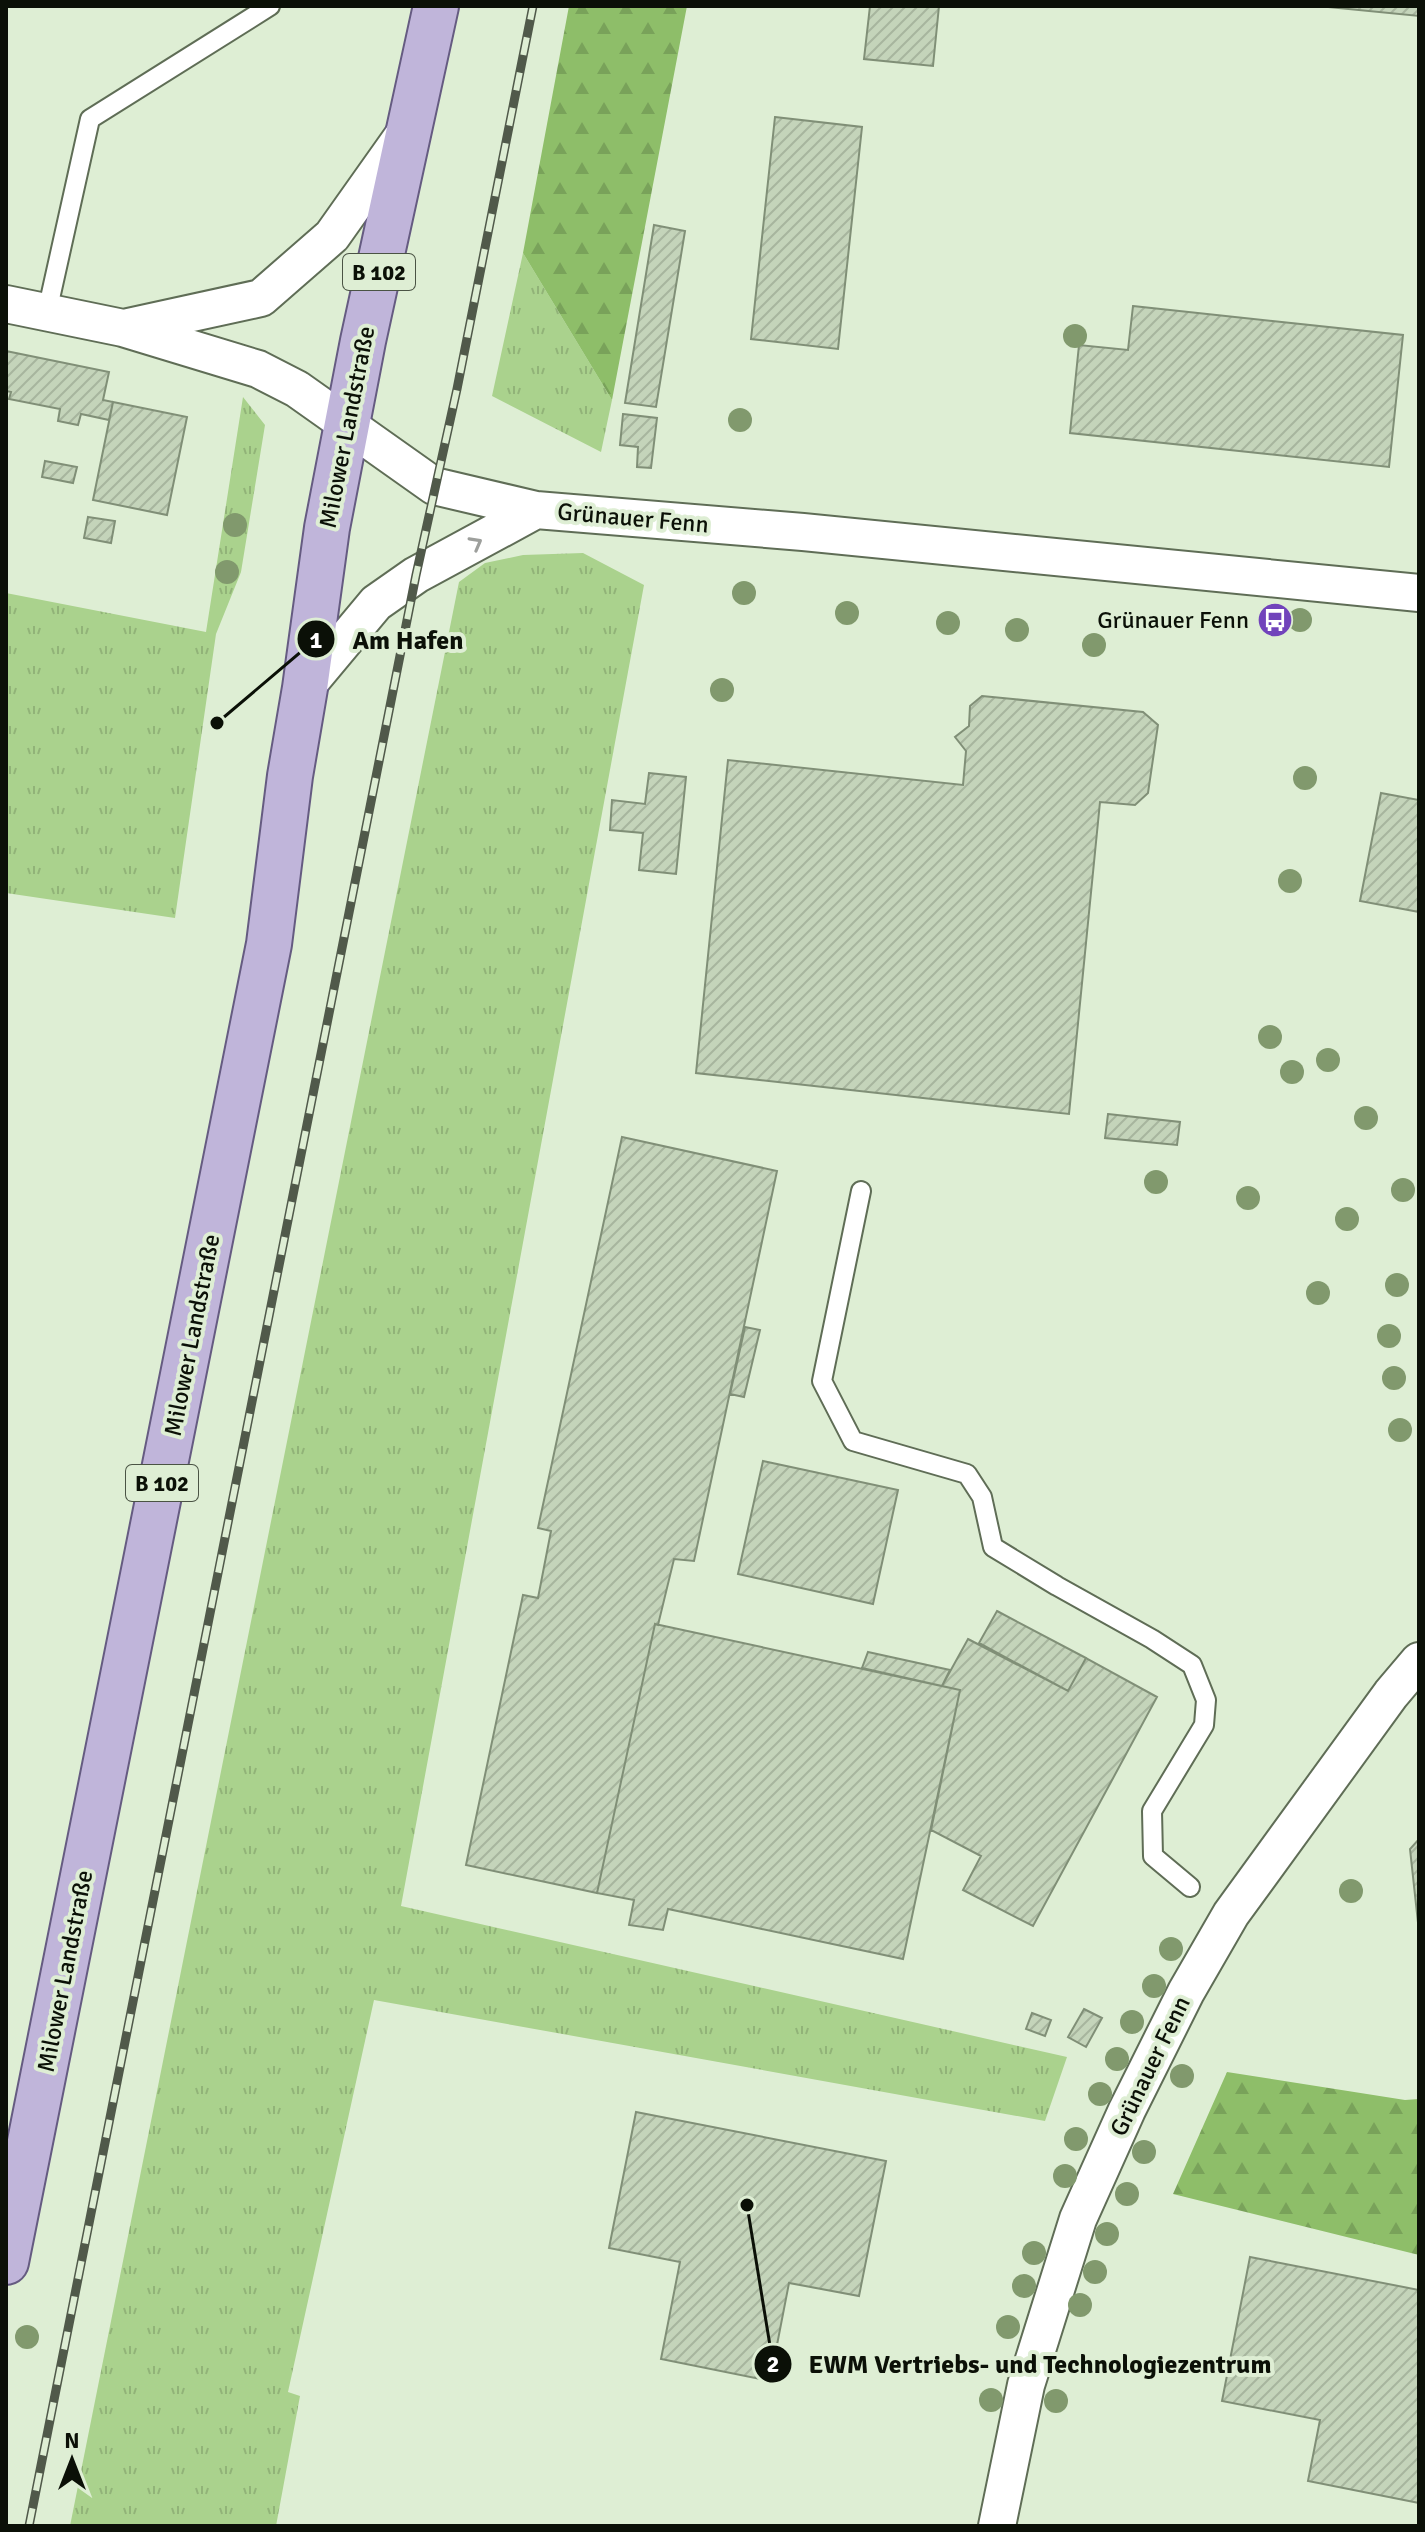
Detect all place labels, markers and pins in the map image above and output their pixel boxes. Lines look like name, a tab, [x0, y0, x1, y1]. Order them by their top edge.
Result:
bus stop icon: Grünauer Fenn	[1256, 601, 1294, 639]
place label: Grünauer Fenn	[1097, 605, 1249, 635]
callout: Am Hafen	[296, 614, 479, 664]
callout: EWM Vertriebs- und Technologiezentrum	[753, 2339, 1288, 2389]

